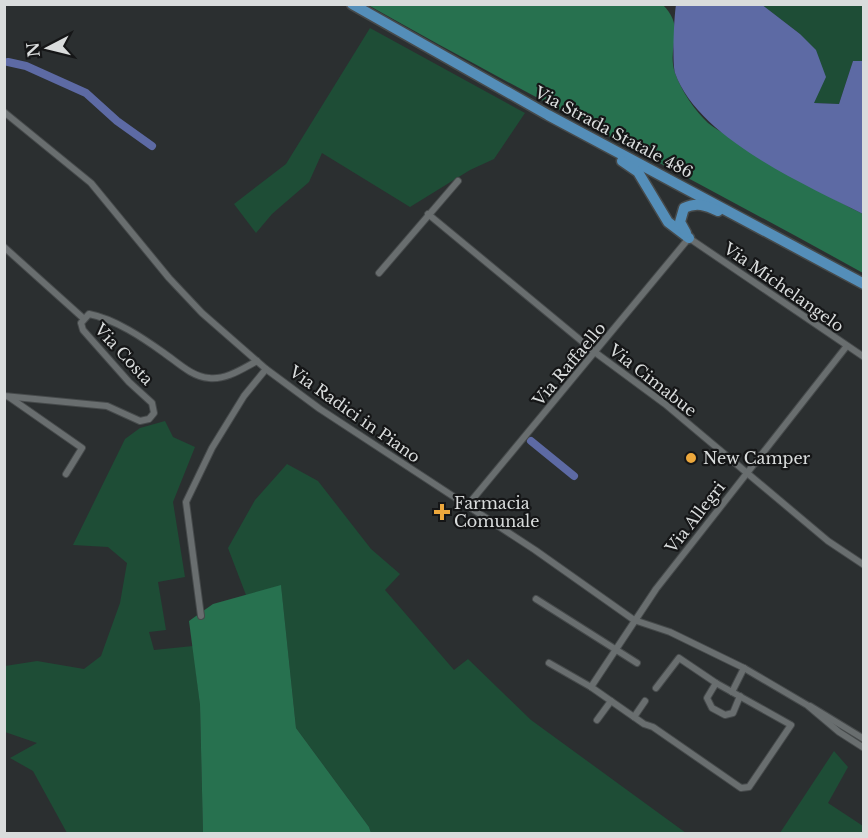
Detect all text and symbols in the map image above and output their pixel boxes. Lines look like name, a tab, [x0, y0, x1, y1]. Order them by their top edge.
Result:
north arrow	[18, 18, 78, 78]
text: N	[22, 41, 44, 59]
street label: Via Strada Statale 486	[531, 81, 697, 182]
street label: Via Michelangelo	[719, 237, 848, 336]
street label: Via Costa	[90, 318, 158, 389]
street label: Via Raffaello	[528, 318, 610, 411]
street label: Via Cimabue	[604, 339, 701, 420]
street label: Via Radici in Piano	[285, 361, 424, 467]
place label: New Camper	[703, 448, 811, 468]
marker: New Camper	[684, 451, 698, 465]
street label: Via Allegri	[660, 477, 729, 557]
place label: Farmacia Comunale	[454, 493, 539, 531]
marker: Farmacia Comunale	[435, 505, 449, 519]

